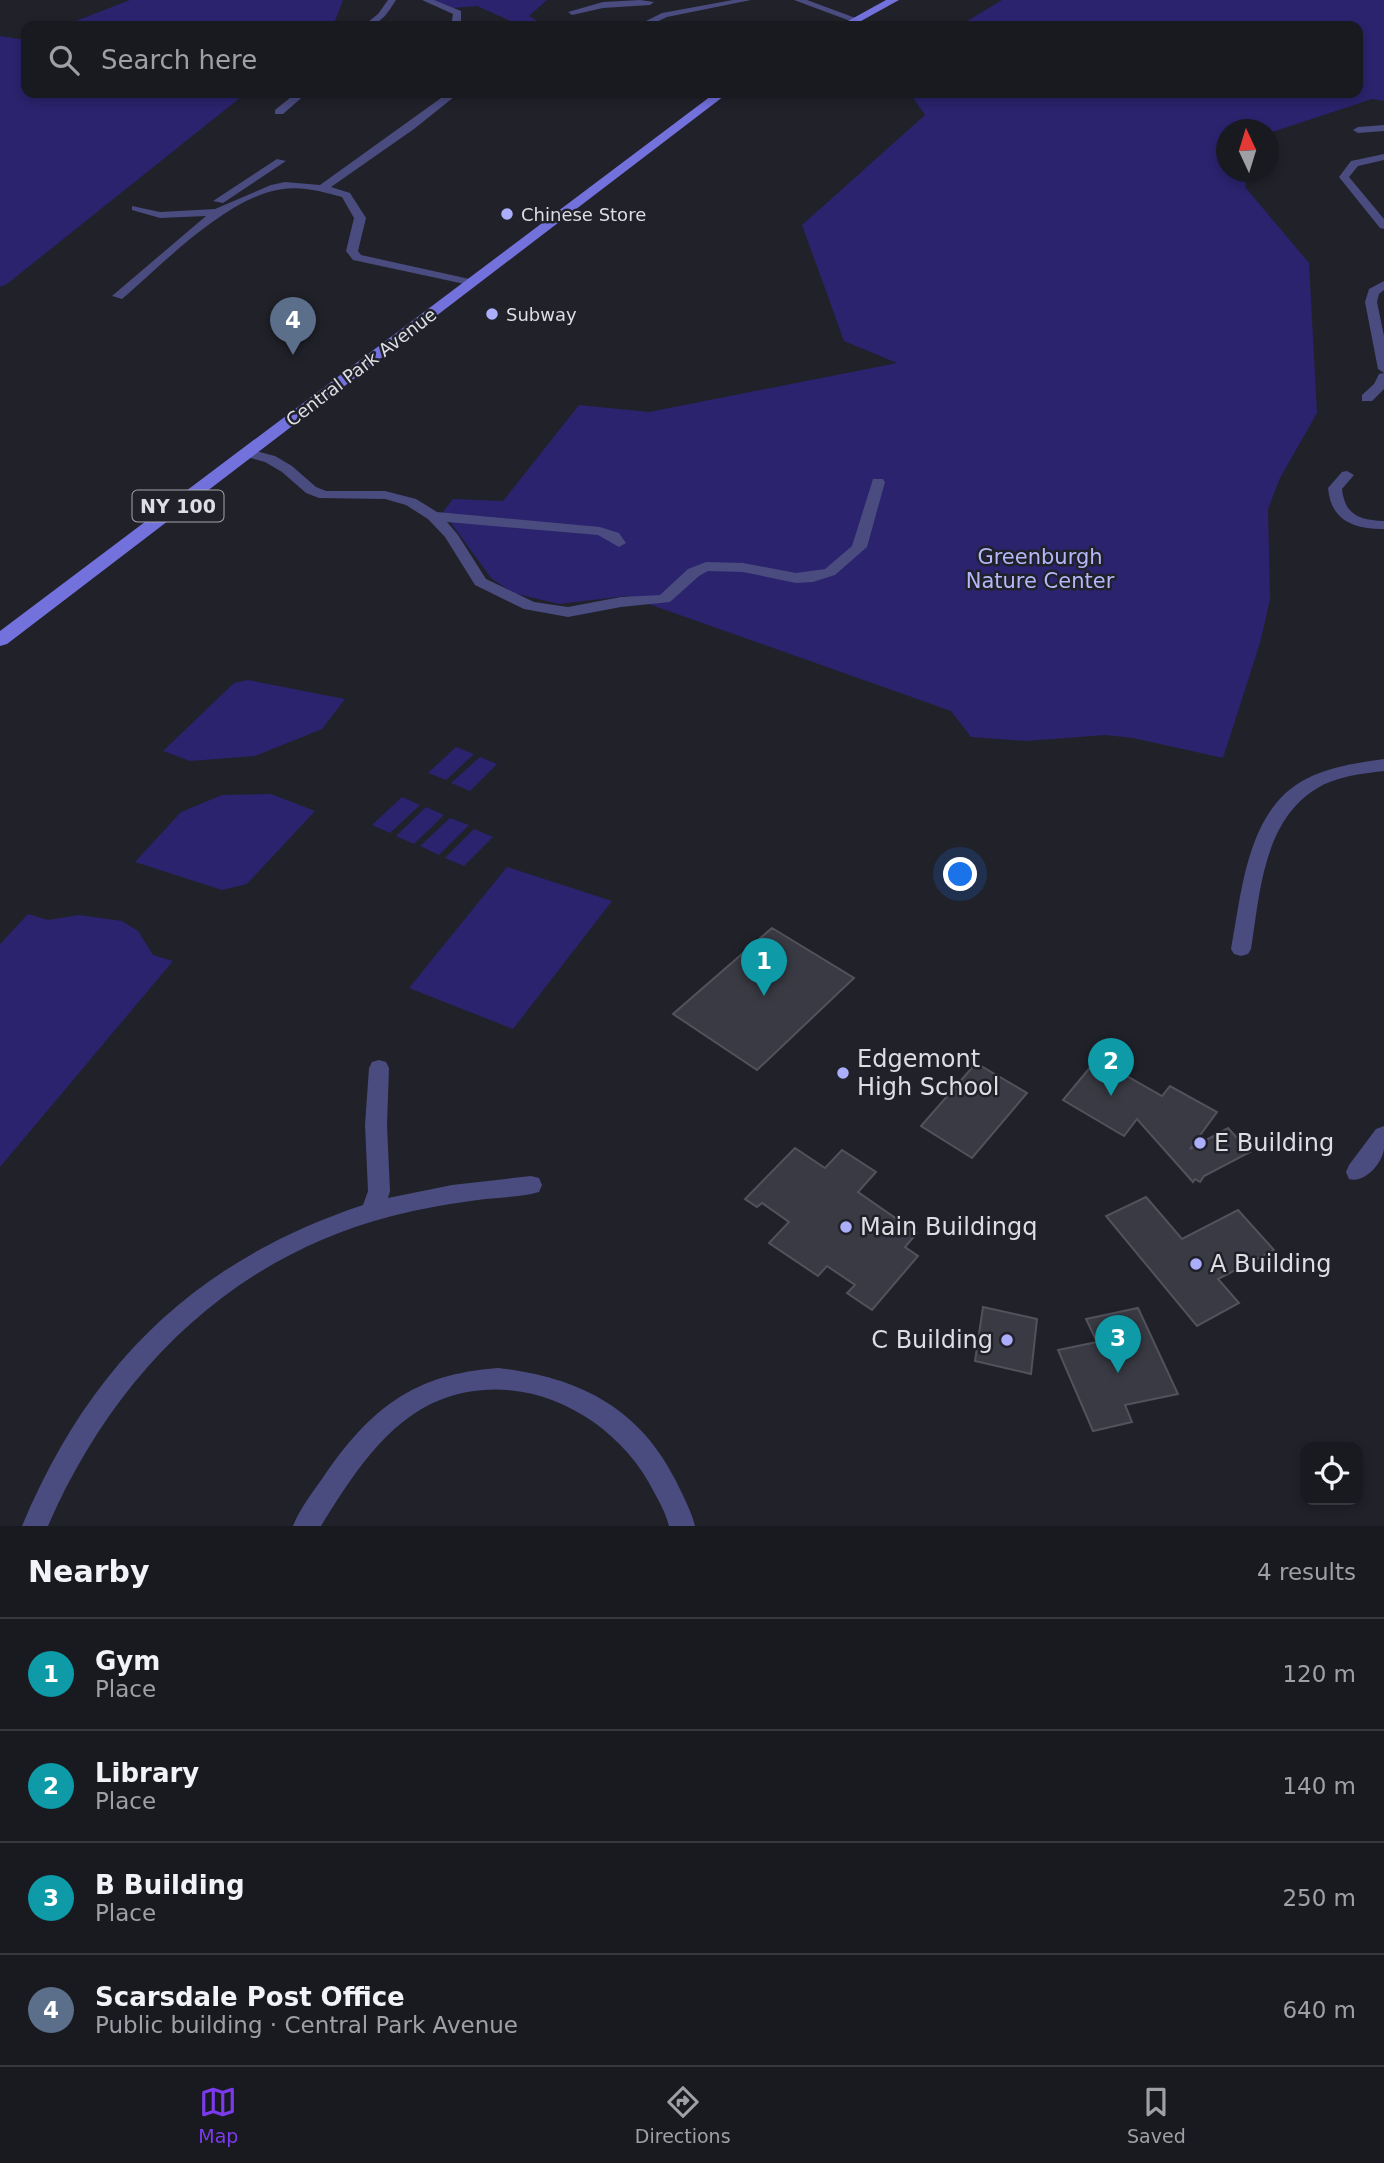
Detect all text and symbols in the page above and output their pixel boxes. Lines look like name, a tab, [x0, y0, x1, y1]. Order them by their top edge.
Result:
search box	[21, 21, 1363, 98]
icon: search	[45, 41, 83, 79]
text: Search here	[101, 45, 257, 75]
north arrow	[1216, 119, 1279, 182]
place label: Chinese Store	[521, 204, 646, 225]
marker: Chinese Store	[499, 206, 515, 222]
pin: 4	[270, 297, 316, 355]
street label: Central Park Avenue	[282, 304, 440, 430]
place label: Subway	[506, 304, 577, 325]
marker: Subway	[484, 306, 500, 322]
road number: NY 100	[132, 491, 224, 522]
park label: Greenburgh Nature Center	[966, 545, 1115, 593]
your location	[943, 857, 977, 891]
pin: 1	[741, 938, 787, 996]
pin: 2	[1088, 1038, 1134, 1096]
place label: Edgemont High School	[857, 1045, 999, 1101]
marker: Edgemont High School	[835, 1065, 851, 1081]
place label: E Building	[1214, 1129, 1334, 1157]
marker: E Building	[1192, 1135, 1208, 1151]
place label: Main Buildingq	[860, 1213, 1038, 1241]
marker: Main Buildingq	[838, 1219, 854, 1235]
place label: A Building	[1210, 1250, 1331, 1278]
marker: A Building	[1188, 1256, 1204, 1272]
pin: 3	[1095, 1315, 1141, 1373]
place label: C Building	[871, 1326, 993, 1354]
marker: C Building	[999, 1332, 1015, 1348]
map controls	[1300, 1442, 1363, 1505]
button: locate	[1300, 1442, 1363, 1505]
text: Nearby	[28, 1554, 150, 1589]
text: 4 results	[1257, 1559, 1356, 1585]
text: Gym	[95, 1646, 160, 1676]
text: 1	[43, 1661, 59, 1687]
text: 120 m	[1282, 1661, 1356, 1687]
text: Place	[95, 1676, 156, 1702]
text: Library	[95, 1758, 199, 1788]
text: 2	[43, 1773, 59, 1799]
text: 140 m	[1282, 1773, 1356, 1799]
text: Place	[95, 1788, 156, 1814]
text: B Building	[95, 1870, 245, 1900]
text: 3	[43, 1885, 59, 1911]
text: 250 m	[1282, 1885, 1356, 1911]
text: Place	[95, 1900, 156, 1926]
text: Scarsdale Post Office	[95, 1982, 405, 2012]
text: 4	[43, 1997, 59, 2023]
text: 640 m	[1282, 1997, 1356, 2023]
text: Public building · Central Park Avenue	[95, 2012, 518, 2038]
tab: Map	[198, 2083, 238, 2147]
tab: Directions	[635, 2083, 731, 2147]
tab: Saved	[1127, 2083, 1186, 2147]

